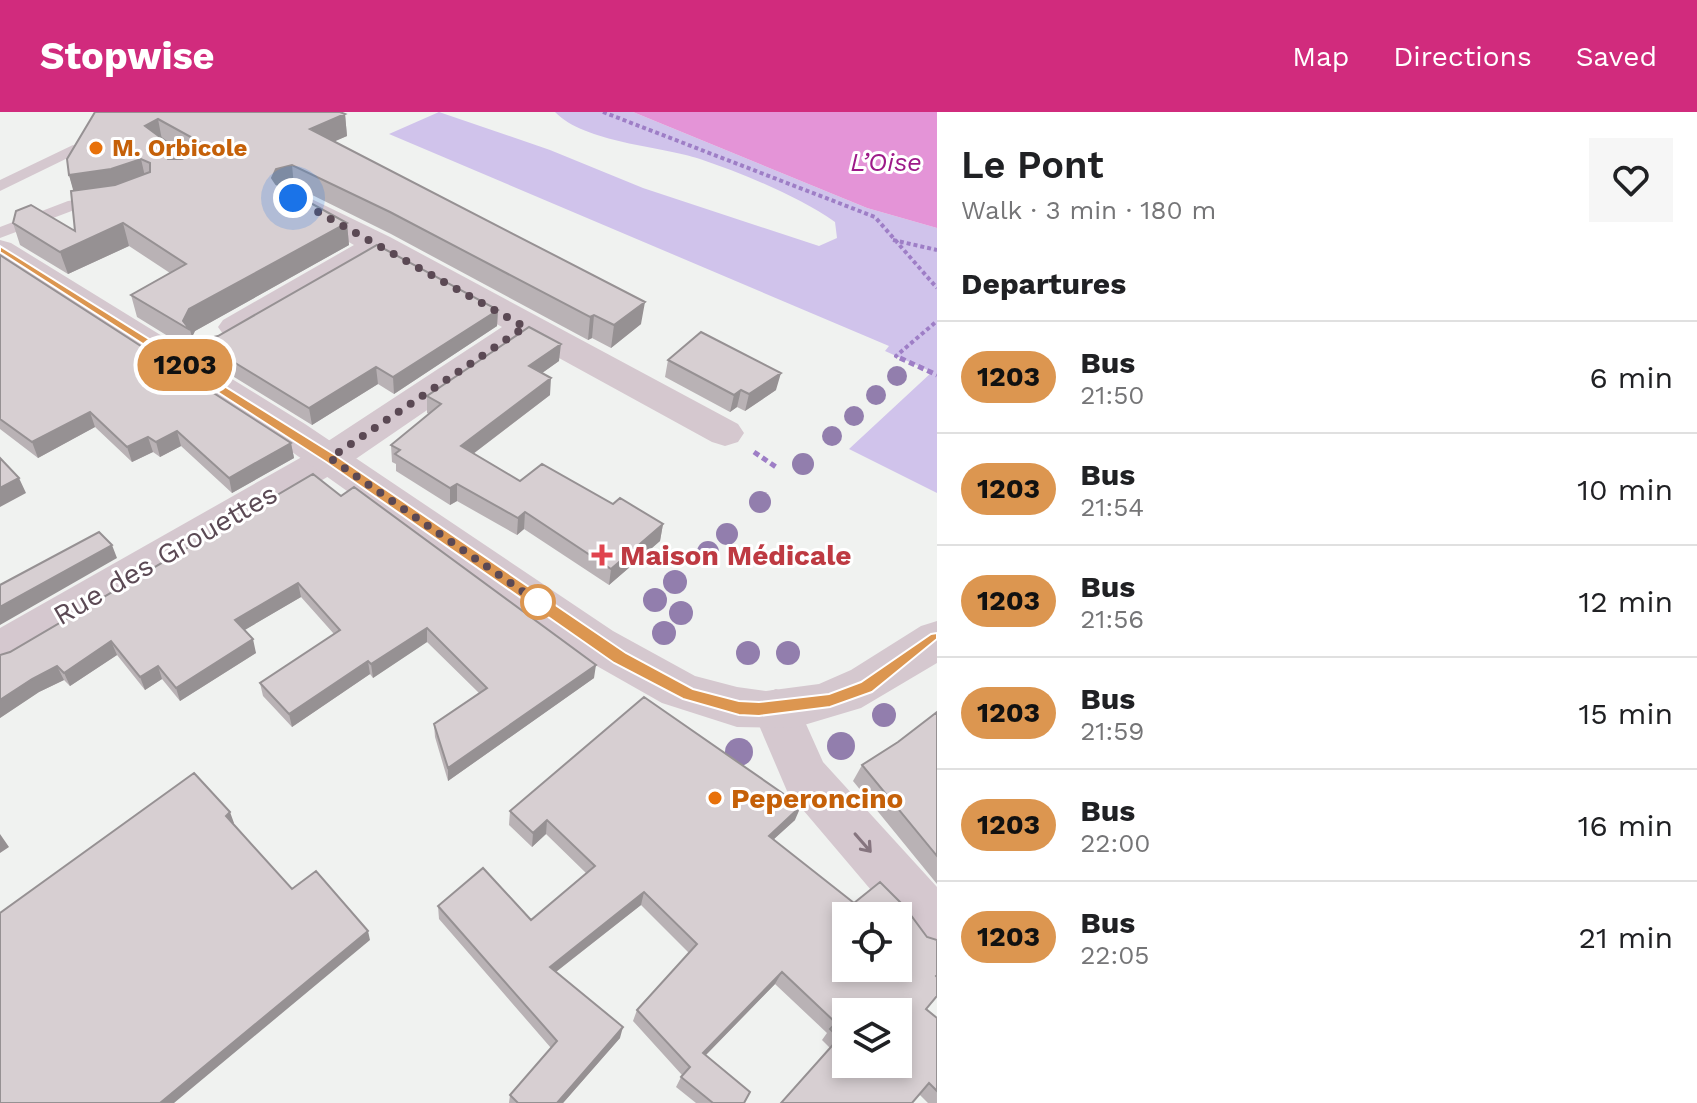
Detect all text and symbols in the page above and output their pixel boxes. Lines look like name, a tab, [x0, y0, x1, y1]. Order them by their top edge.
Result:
text: Stopwise	[40, 34, 215, 78]
text: Map	[1292, 40, 1349, 73]
text: Directions	[1393, 40, 1532, 73]
text: Saved	[1576, 40, 1657, 73]
place label: M. Orbicole	[112, 134, 247, 162]
button: heart	[1589, 138, 1673, 222]
marker: M. Orbicole	[87, 139, 105, 157]
text: Le Pont	[961, 143, 1104, 187]
water label: L’Oise	[850, 147, 922, 177]
your location	[273, 178, 313, 218]
text: Walk · 3 min · 180 m	[961, 195, 1216, 225]
text: Departures	[961, 266, 1126, 301]
line badge: 1203	[129, 339, 241, 391]
text: Bus	[1080, 345, 1135, 380]
text: 1203	[153, 348, 217, 381]
text: 1203	[977, 360, 1040, 393]
text: 6 min	[1589, 360, 1673, 395]
text: 21:50	[1080, 380, 1144, 410]
text: Bus	[1080, 457, 1135, 492]
text: 1203	[977, 472, 1040, 505]
text: 10 min	[1577, 472, 1673, 507]
street label: Rue des Grouettes	[47, 477, 283, 632]
text: 21:54	[1080, 492, 1144, 522]
place label: Maison Médicale	[620, 539, 852, 572]
marker: Maison Médicale	[591, 544, 613, 566]
text: Bus	[1080, 569, 1135, 604]
text: 1203	[977, 584, 1040, 617]
text: 12 min	[1578, 584, 1673, 619]
unlabelled marker	[521, 585, 555, 619]
text: 21:56	[1080, 604, 1144, 634]
text: Bus	[1080, 681, 1135, 716]
text: 1203	[977, 696, 1040, 729]
text: 15 min	[1578, 696, 1673, 731]
text: 21:59	[1080, 716, 1144, 746]
place label: Peperoncino	[731, 782, 903, 815]
marker: Peperoncino	[706, 789, 724, 807]
text: Bus	[1080, 793, 1135, 828]
text: 1203	[977, 808, 1040, 841]
text: 16 min	[1578, 808, 1673, 843]
text: 22:00	[1080, 828, 1151, 858]
one-way arrow	[854, 832, 872, 852]
map controls	[832, 902, 912, 1078]
button: locate	[832, 902, 912, 982]
text: Bus	[1080, 905, 1135, 940]
text: 1203	[977, 920, 1040, 953]
text: 21 min	[1578, 920, 1673, 955]
text: 22:05	[1080, 940, 1150, 970]
button: layers	[832, 998, 912, 1078]

